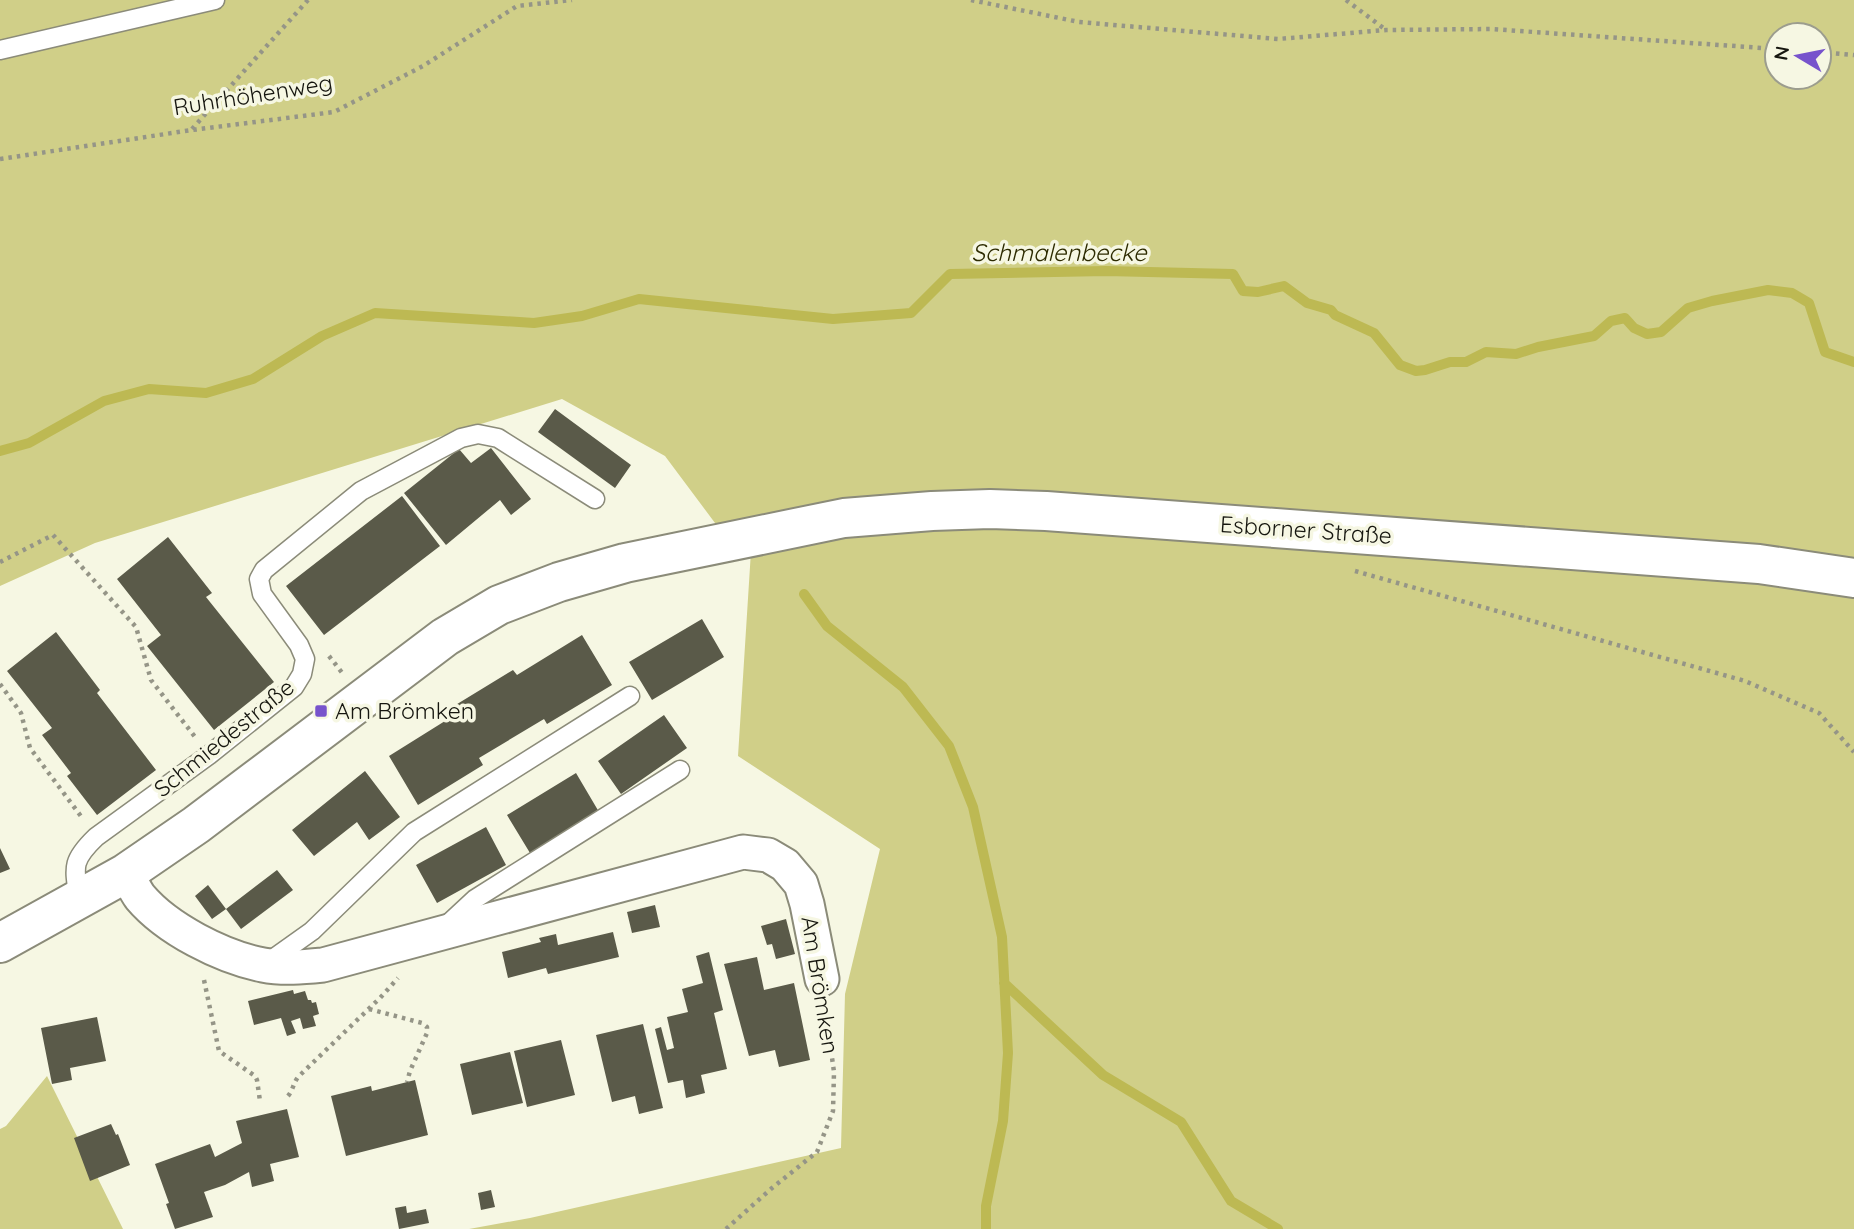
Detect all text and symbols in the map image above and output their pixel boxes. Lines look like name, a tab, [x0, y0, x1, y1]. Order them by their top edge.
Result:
north arrow	[1763, 21, 1833, 91]
text: N	[1768, 44, 1794, 62]
street label: Ruhrhöhenweg	[171, 68, 335, 121]
water label: Schmalenbecke	[971, 237, 1148, 267]
street label: Esborner Straße	[1219, 509, 1393, 550]
street label: Schmiedestraße	[148, 672, 300, 803]
place label: Am Brömken	[335, 696, 474, 725]
marker: Am Brömken	[313, 703, 329, 719]
street label: Am Brömken	[795, 914, 846, 1056]

